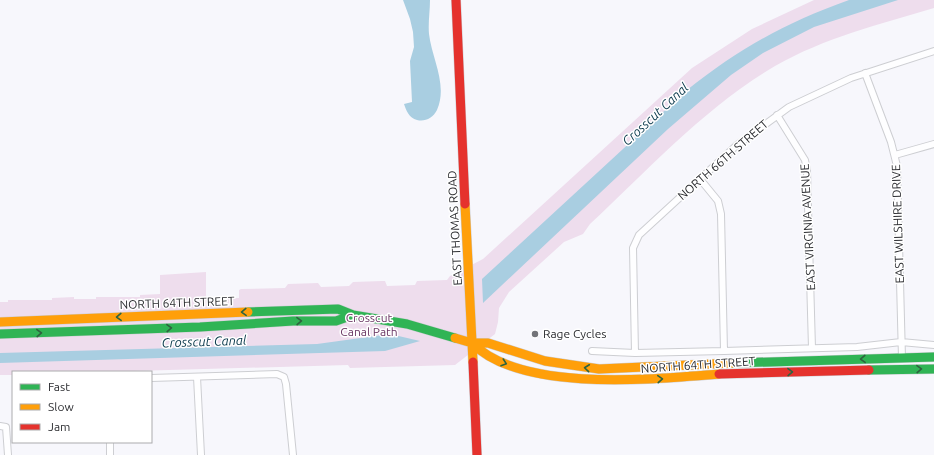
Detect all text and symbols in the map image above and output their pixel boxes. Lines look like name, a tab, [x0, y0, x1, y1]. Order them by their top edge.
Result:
water label: Crosscut Canal	[619, 80, 691, 148]
street label: NORTH 66TH STREET	[675, 117, 771, 202]
street label: EAST VIRGINIA AVENUE	[798, 163, 817, 291]
street label: EAST WILSHIRE DRIVE	[889, 164, 906, 284]
street label: EAST THOMAS ROAD	[445, 170, 464, 286]
street label: NORTH 64TH STREET	[119, 294, 235, 311]
one-way arrow	[241, 308, 247, 316]
park label: Crosscut Canal Path	[340, 311, 398, 338]
one-way arrow	[116, 313, 122, 321]
one-way arrow	[296, 317, 302, 325]
one-way arrow	[166, 324, 172, 332]
place label: Rage Cycles	[543, 327, 607, 340]
one-way arrow	[36, 328, 42, 337]
marker: Rage Cycles	[530, 329, 540, 339]
water label: Crosscut Canal	[161, 333, 247, 349]
street label: NORTH 64TH STREET	[640, 354, 756, 375]
one-way arrow	[860, 355, 866, 363]
one-way arrow	[500, 359, 507, 367]
one-way arrow	[584, 363, 590, 372]
one-way arrow	[916, 365, 922, 373]
one-way arrow	[787, 368, 793, 376]
legend	[12, 371, 152, 443]
one-way arrow	[657, 375, 663, 384]
text: Fast	[48, 380, 70, 393]
text: Slow	[48, 400, 74, 413]
text: Jam	[48, 420, 70, 433]

